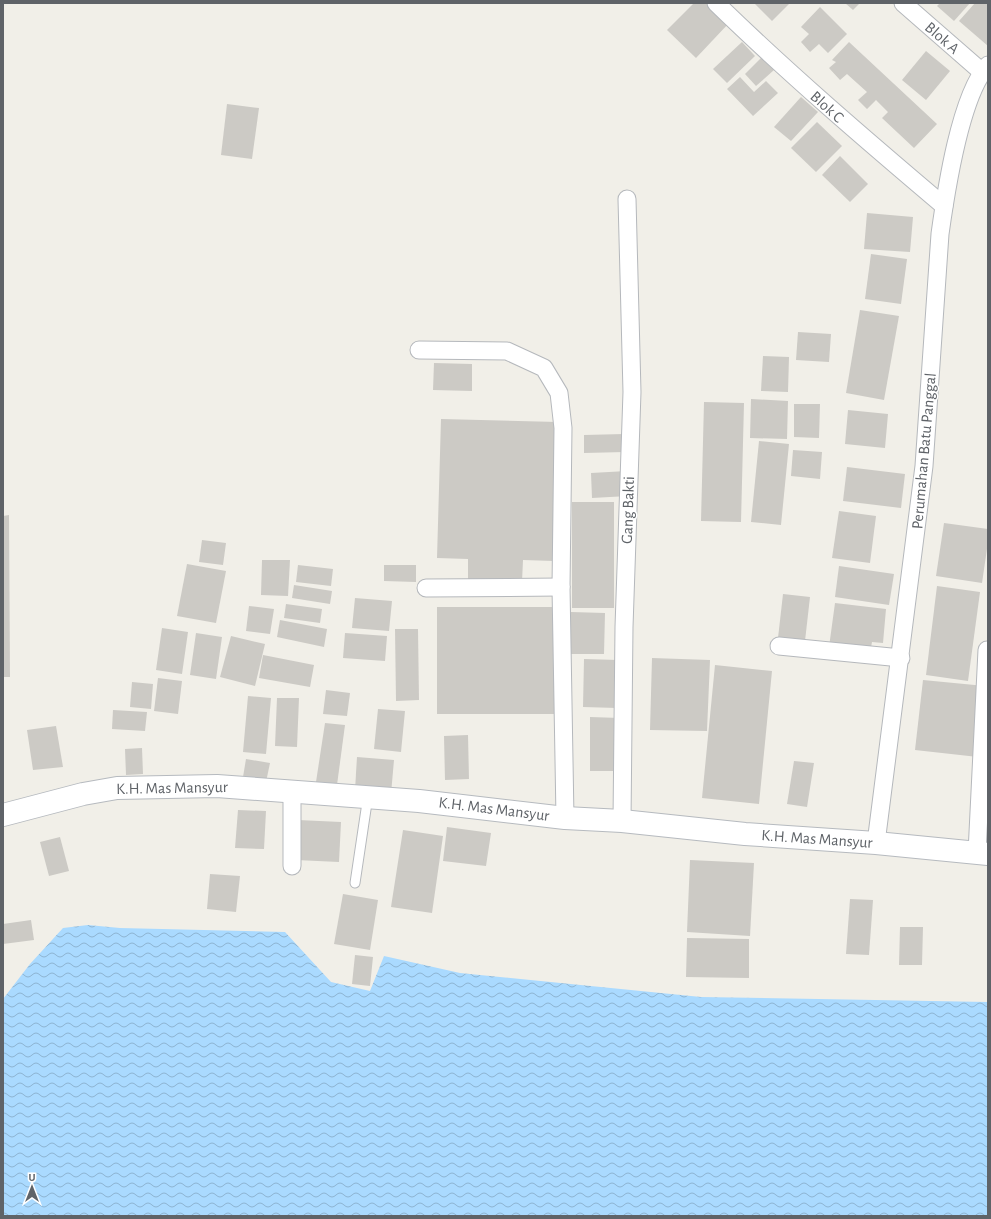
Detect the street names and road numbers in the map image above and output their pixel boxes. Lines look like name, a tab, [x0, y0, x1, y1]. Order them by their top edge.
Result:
street label: Blok A	[922, 19, 962, 57]
street label: Blok C	[807, 88, 847, 126]
street label: Perumahan Batu Panggal	[909, 372, 939, 530]
street label: Gang Bakti	[619, 476, 637, 544]
street label: K.H. Mas Mansyur	[116, 779, 229, 798]
street label: K.H. Mas Mansyur	[438, 794, 551, 825]
street label: K.H. Mas Mansyur	[761, 827, 874, 852]

